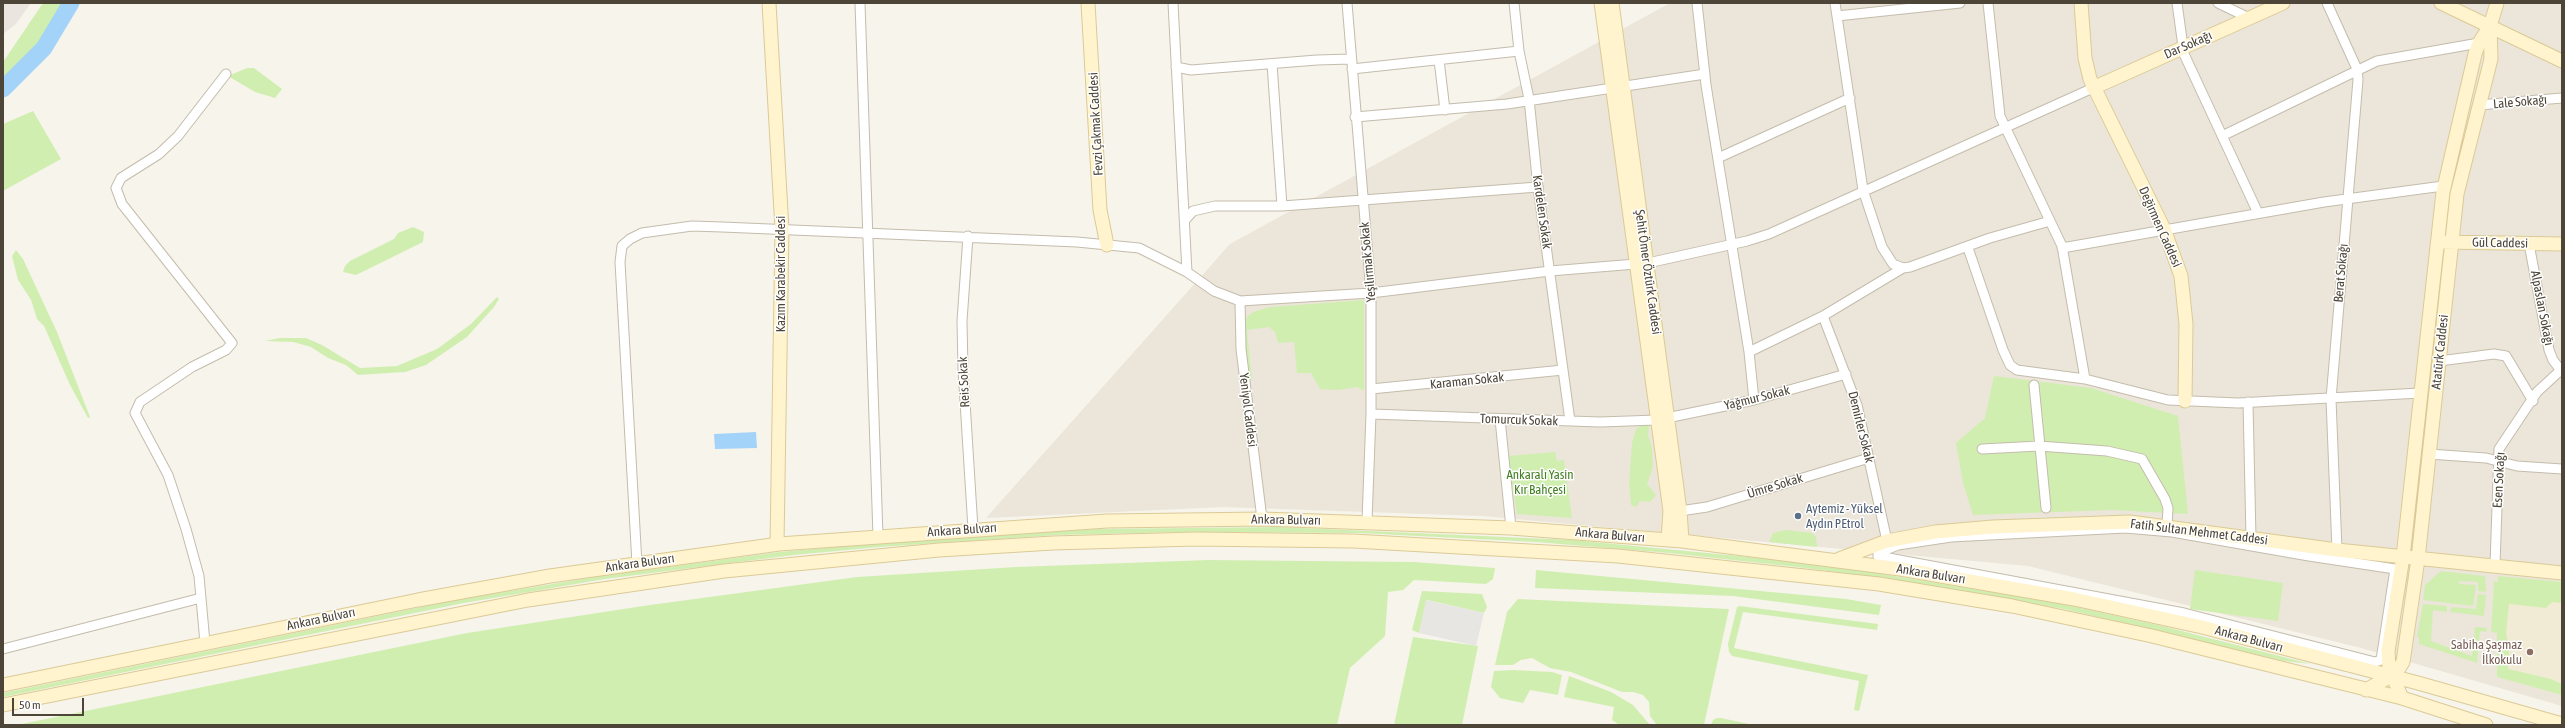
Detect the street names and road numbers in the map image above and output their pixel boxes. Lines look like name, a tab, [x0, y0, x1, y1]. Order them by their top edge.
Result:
street label: Dar Sokağı	[2162, 28, 2214, 62]
street label: Fevzi Çakmak Caddesi	[1085, 72, 1107, 176]
street label: Lale Sokağı	[2492, 92, 2548, 112]
street label: Kardelen Sokak	[1529, 174, 1555, 250]
street label: Değirmen Caddesi	[2135, 184, 2185, 270]
street label: Şehit Ömer Öztürk Caddesi	[1632, 209, 1664, 335]
street label: Kazım Karabekir Caddesi	[773, 216, 789, 332]
street label: Yeşilırmak Sokak	[1357, 221, 1379, 303]
street label: Gül Caddesi	[2472, 235, 2528, 251]
street label: Berat Sokağı	[2331, 243, 2351, 303]
street label: Alpaslan Sokağı	[2527, 269, 2557, 347]
street label: Atatürk Caddesi	[2428, 314, 2452, 390]
street label: Reis Sokak	[955, 356, 973, 408]
street label: Karaman Sokak	[1429, 369, 1505, 393]
street label: Yeniyol Caddesi	[1236, 372, 1260, 448]
street label: Yağmur Sokak	[1723, 382, 1791, 414]
street label: Demirler Sokak	[1845, 390, 1877, 464]
street label: Tomurcuk Sokak	[1480, 411, 1558, 429]
street label: Esen Sokağı	[2490, 452, 2508, 508]
street label: Ümre Sokak	[1745, 470, 1805, 502]
street label: Ankara Bulvarı	[1251, 512, 1321, 528]
street label: Fatih Sultan Mehmet Caddesi	[2129, 516, 2269, 548]
street label: Ankara Bulvarı	[927, 520, 997, 540]
street label: Ankara Bulvarı	[1575, 524, 1645, 546]
street label: Ankara Bulvarı	[604, 550, 676, 576]
street label: Ankara Bulvarı	[1895, 561, 1967, 587]
street label: Ankara Bulvarı	[285, 604, 357, 634]
street label: Ankara Bulvarı	[2213, 622, 2285, 656]

